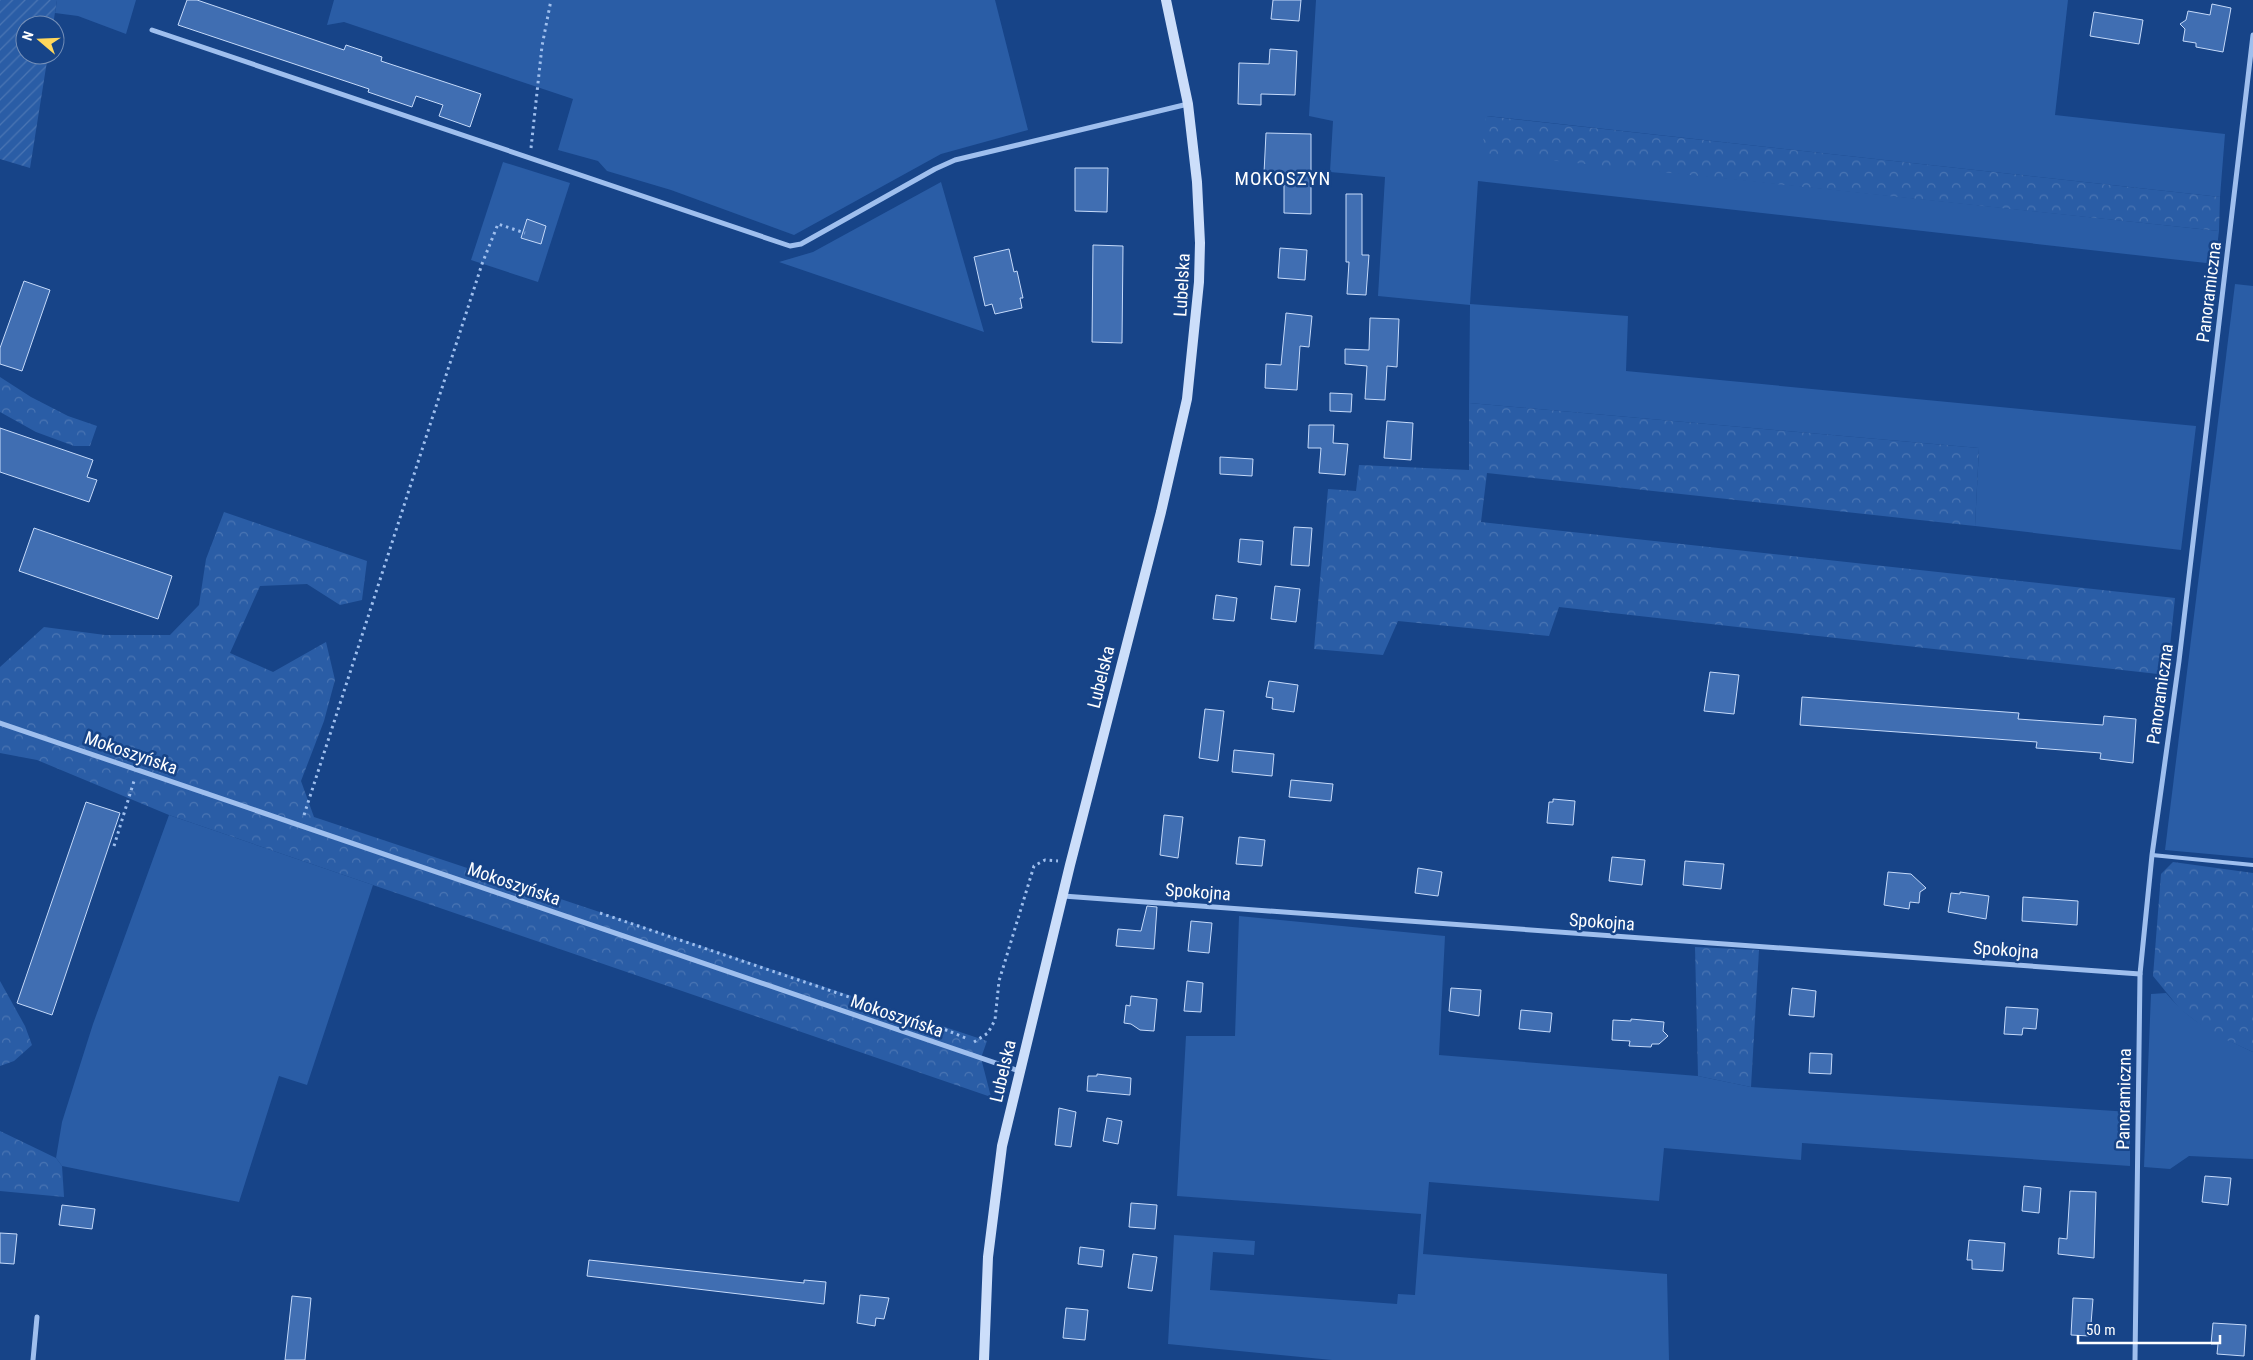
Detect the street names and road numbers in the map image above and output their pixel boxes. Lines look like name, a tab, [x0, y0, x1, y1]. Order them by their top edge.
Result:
street label: Panoramiczna	[2192, 240, 2225, 343]
street label: Lubelska	[1169, 253, 1194, 317]
street label: Panoramiczna	[2142, 642, 2177, 746]
street label: Lubelska	[1083, 644, 1118, 710]
street label: Mokoszyńska	[82, 727, 180, 778]
street label: Mokoszyńska	[465, 858, 563, 909]
street label: Spokojna	[1164, 879, 1232, 904]
street label: Spokojna	[1568, 909, 1636, 934]
street label: Spokojna	[1972, 937, 2040, 962]
street label: Mokoszyńska	[848, 990, 946, 1041]
street label: Lubelska	[985, 1038, 1020, 1104]
street label: Panoramiczna	[2112, 1048, 2135, 1150]

